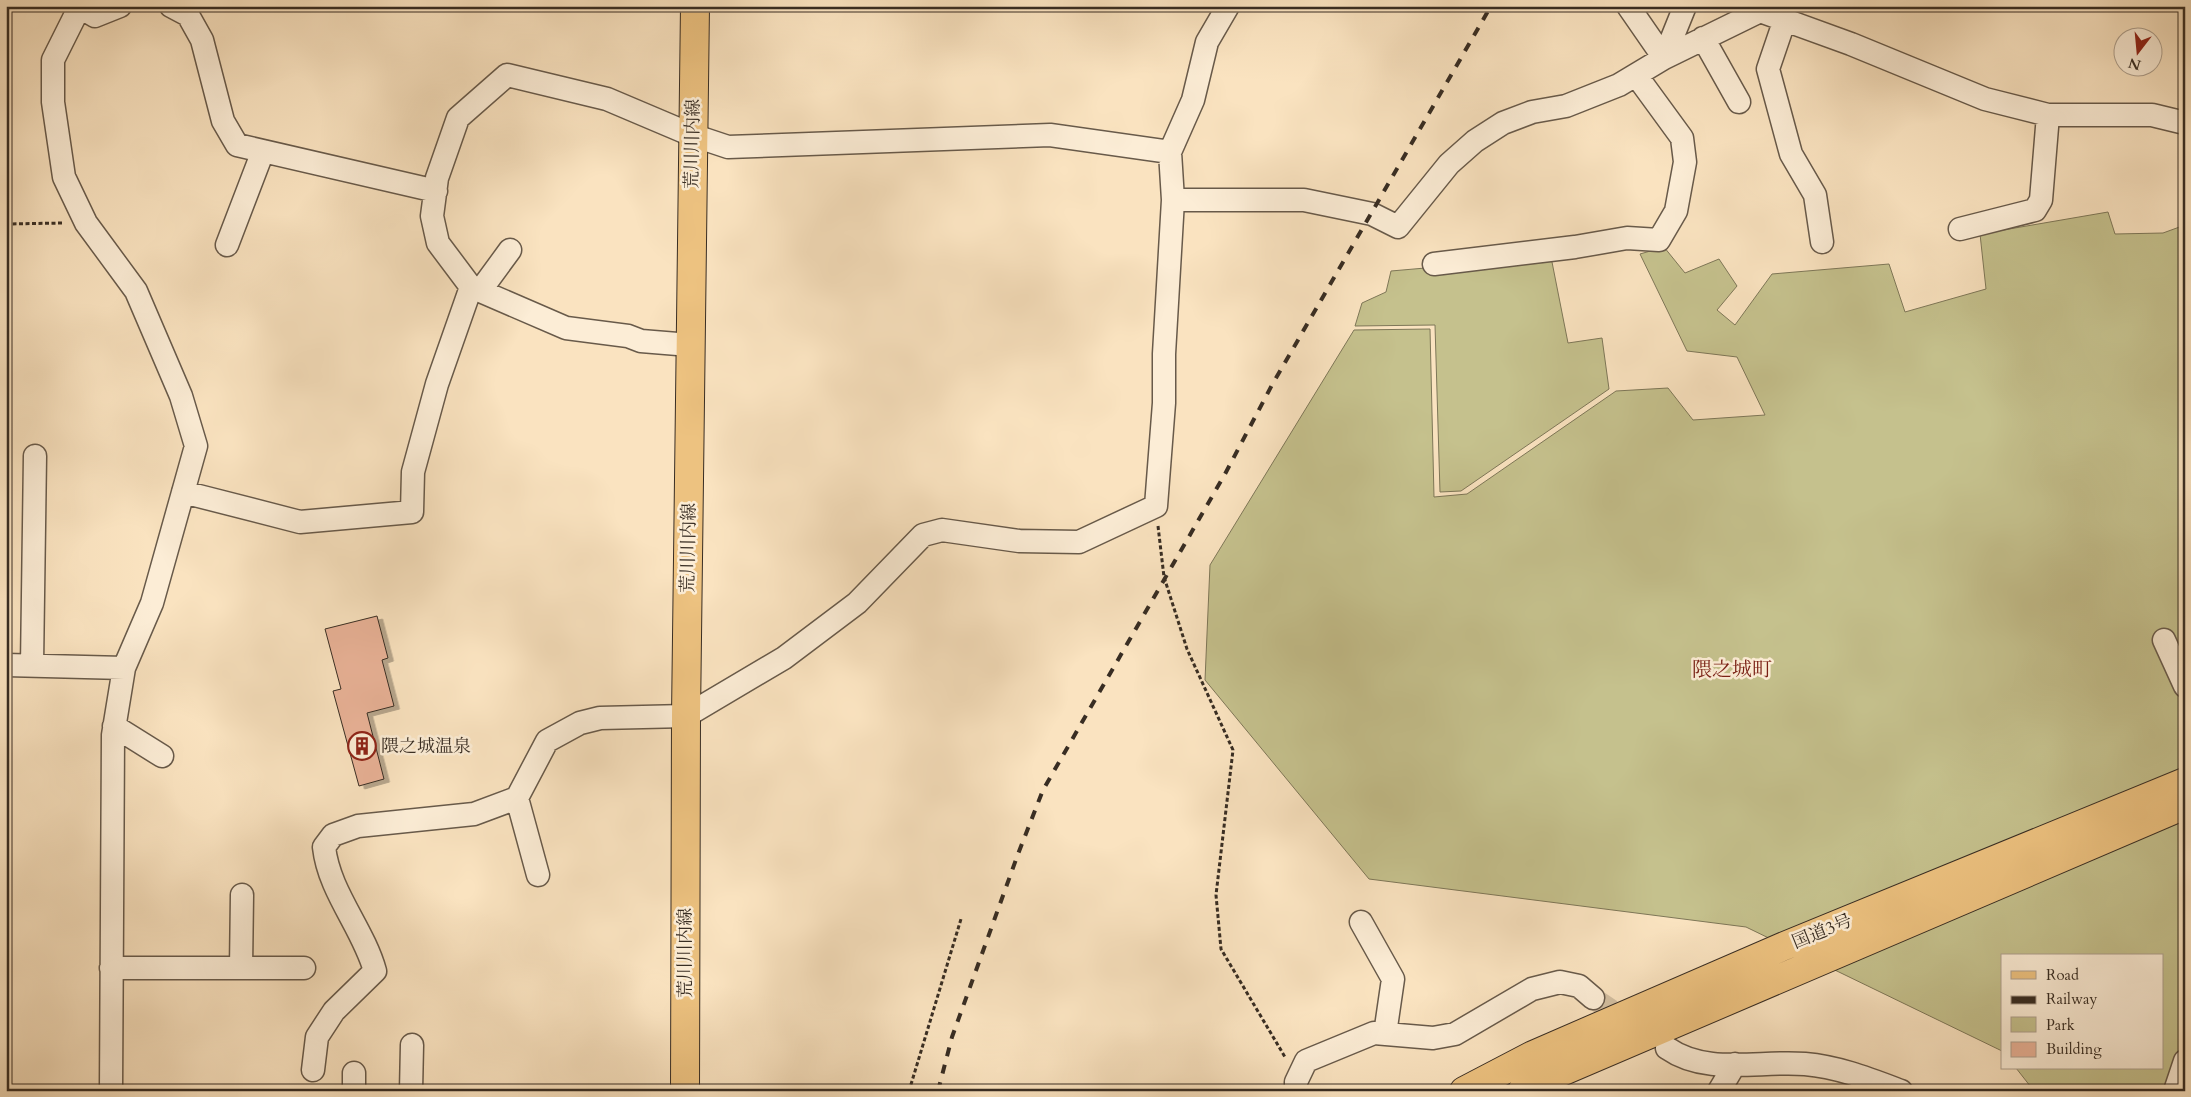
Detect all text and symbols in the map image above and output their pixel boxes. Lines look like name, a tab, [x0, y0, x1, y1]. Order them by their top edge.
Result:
north arrow	[2114, 28, 2164, 78]
text: N	[2126, 53, 2143, 75]
street label: 荒川川内線	[679, 99, 706, 189]
street label: 荒川川内線	[675, 503, 702, 593]
district label: 隈之城町	[1692, 656, 1772, 683]
building icon: 隈之城温泉	[347, 731, 377, 761]
place label: 隈之城温泉	[381, 734, 471, 759]
street label: 荒川川内線	[673, 908, 698, 998]
street label: 国道3号	[1788, 908, 1856, 955]
legend	[2001, 954, 2164, 1070]
text: Road	[2046, 965, 2079, 985]
text: Railway	[2046, 989, 2097, 1009]
text: Park	[2046, 1015, 2075, 1035]
text: Building	[2046, 1039, 2102, 1059]

